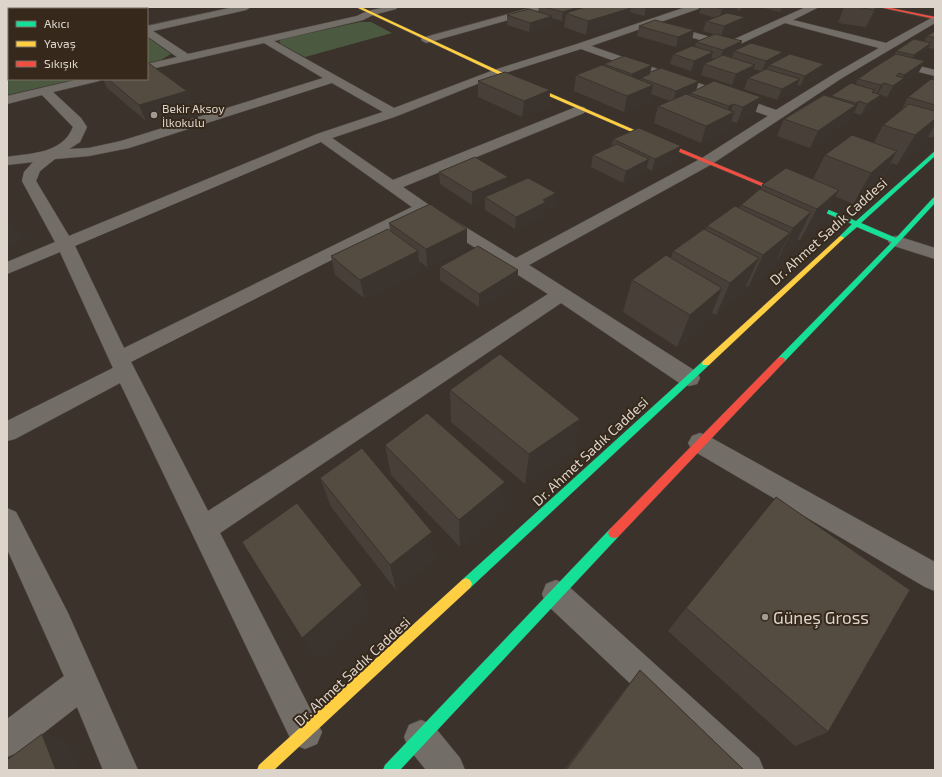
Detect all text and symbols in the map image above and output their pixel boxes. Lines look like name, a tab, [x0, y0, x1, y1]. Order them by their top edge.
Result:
legend	[8, 8, 148, 80]
text: Akıcı	[44, 16, 69, 30]
text: Yavaş	[44, 36, 76, 51]
text: Sıkışık	[44, 56, 78, 71]
place label: Bekir Aksoy İlkokulu	[162, 101, 225, 129]
marker: Bekir Aksoy İlkokulu	[149, 110, 159, 120]
street label: Dr. Ahmet Sadık Caddesi	[766, 174, 890, 288]
street label: Dr. Ahmet Sadık Caddesi	[529, 393, 651, 509]
place label: Güneş Gross	[773, 607, 869, 629]
marker: Güneş Gross	[760, 612, 770, 622]
street label: Dr. Ahmet Sadık Caddesi	[291, 613, 413, 729]

